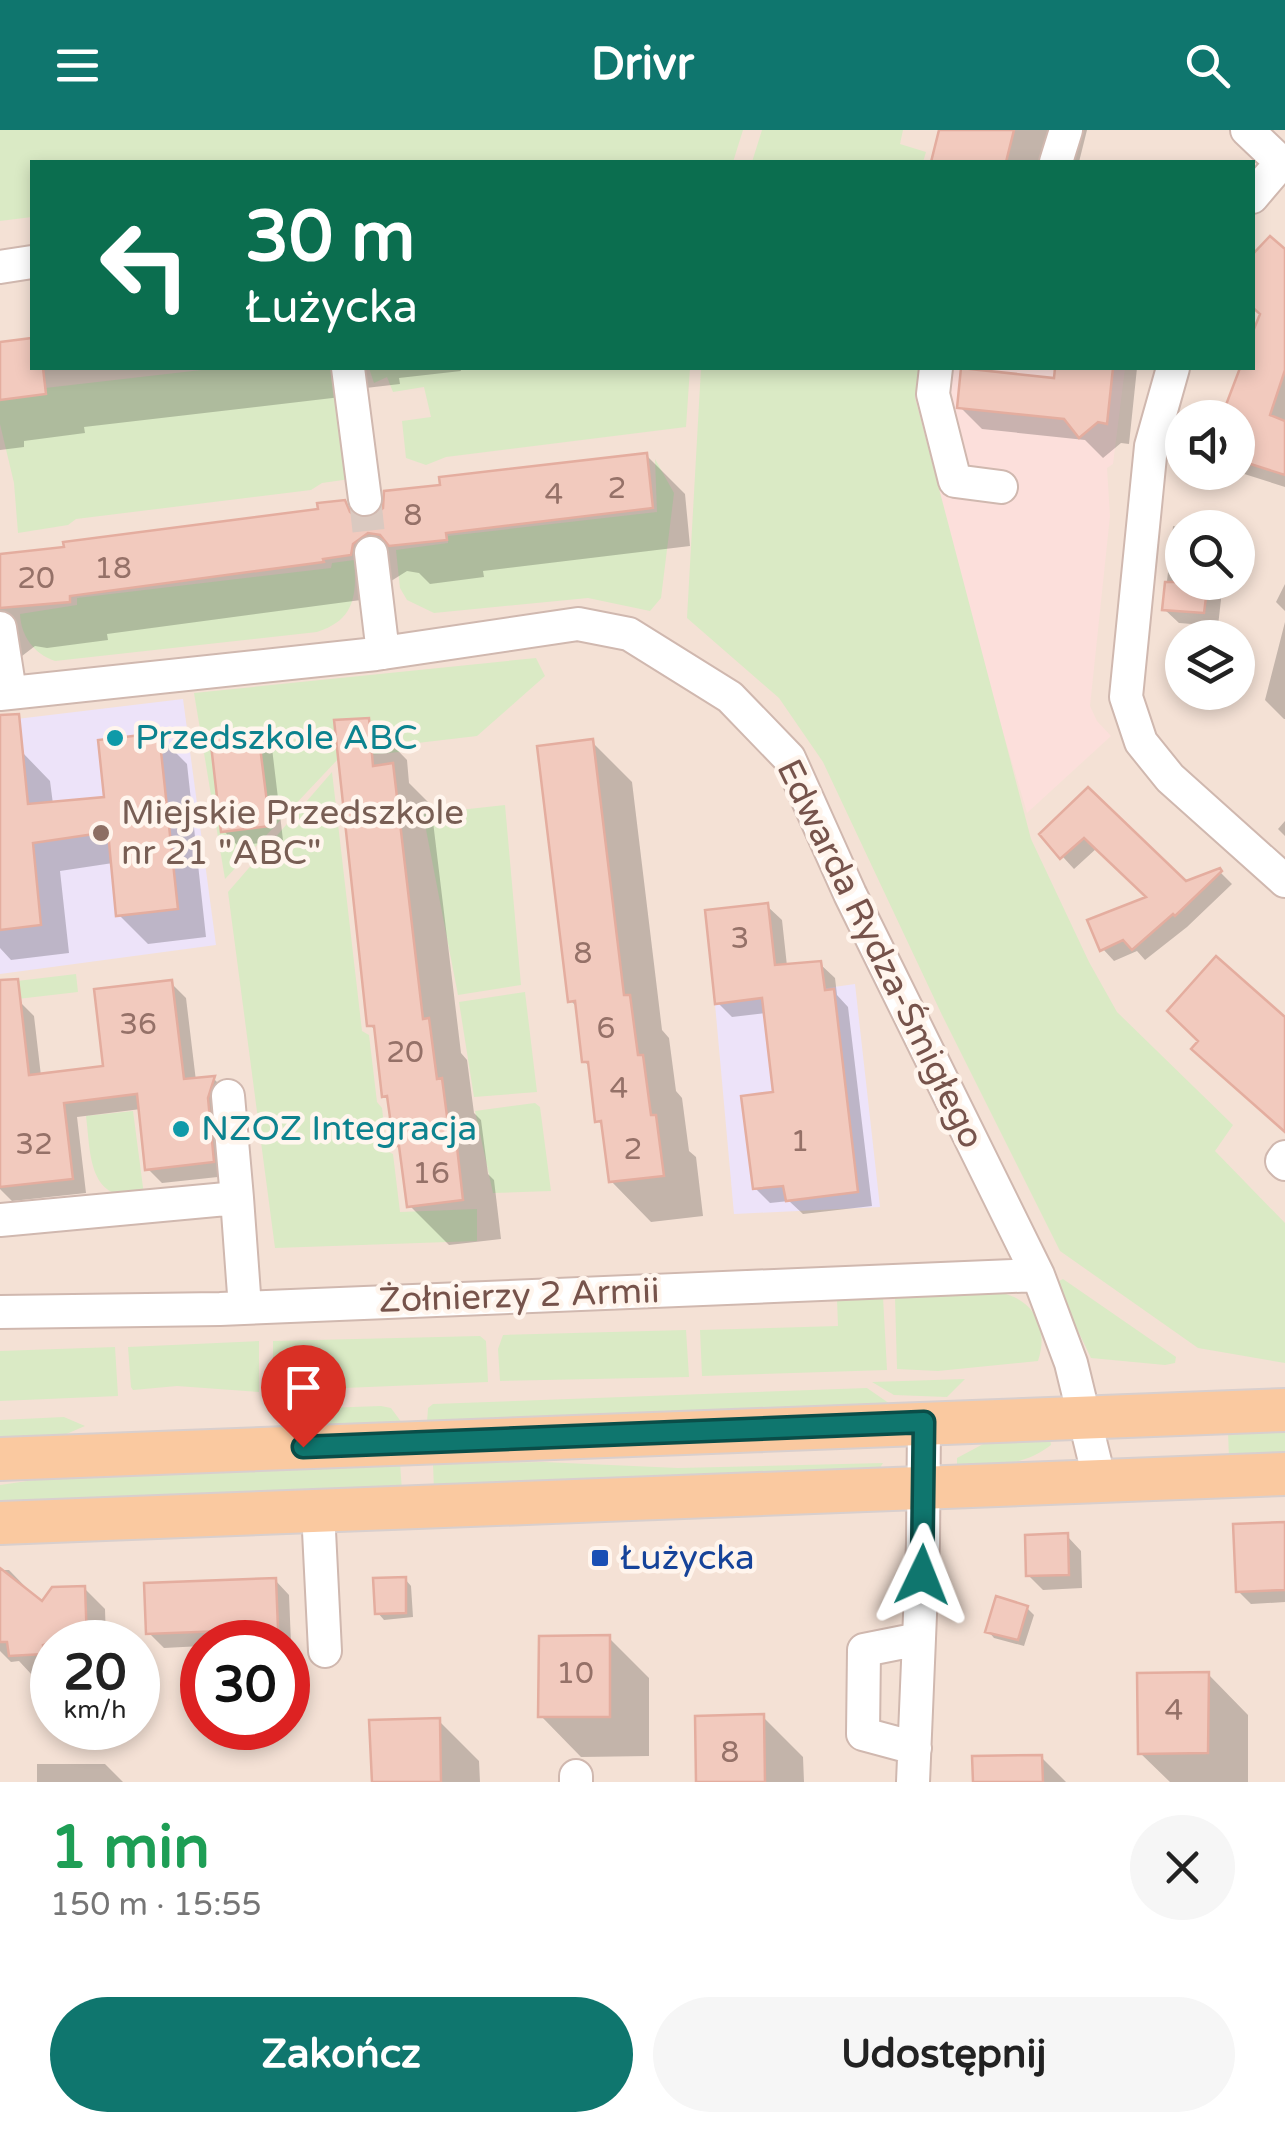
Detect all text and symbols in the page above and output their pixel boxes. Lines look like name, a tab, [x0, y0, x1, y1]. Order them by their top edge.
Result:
icon: menu	[50, 38, 105, 93]
text: Drivr	[591, 38, 694, 92]
icon: search	[1180, 38, 1235, 93]
text: 30 m	[245, 196, 415, 280]
icon: left	[80, 200, 210, 330]
text: Łużycka	[245, 281, 418, 335]
map controls	[1165, 400, 1255, 710]
button: sound	[1165, 400, 1255, 490]
house number: 2	[608, 470, 626, 507]
house number: 4	[545, 476, 563, 513]
house number: 8	[404, 497, 422, 534]
button: search	[1165, 510, 1255, 600]
house number: 18	[94, 550, 132, 587]
house number: 20	[17, 560, 55, 597]
button: layers	[1165, 620, 1255, 710]
place label: Przedszkole ABC	[135, 717, 418, 759]
marker: Przedszkole ABC	[104, 727, 126, 749]
street label: Edwarda Rydza-Śmigłego	[767, 753, 993, 1155]
place label: Miejskie Przedszkole nr 21 "ABC"	[121, 792, 464, 874]
marker: Miejskie Przedszkole nr 21 "ABC"	[90, 822, 112, 844]
house number: 3	[731, 920, 749, 957]
house number: 8	[574, 935, 592, 972]
house number: 36	[119, 1006, 157, 1043]
house number: 6	[597, 1010, 615, 1047]
house number: 20	[386, 1034, 424, 1071]
house number: 4	[610, 1070, 628, 1107]
place label: NZOZ Integracja	[201, 1108, 477, 1150]
marker: NZOZ Integracja	[170, 1118, 192, 1140]
house number: 1	[791, 1123, 809, 1160]
house number: 32	[15, 1126, 53, 1163]
house number: 2	[624, 1131, 642, 1168]
house number: 16	[412, 1155, 450, 1192]
street label: Żołnierzy 2 Armii	[378, 1270, 660, 1322]
pin	[261, 1345, 346, 1448]
icon: arrive	[276, 1360, 331, 1415]
position arrow	[870, 1523, 974, 1627]
place label: Łużycka	[620, 1537, 755, 1579]
marker: Łużycka	[589, 1547, 611, 1569]
speed limit sign: 30	[180, 1620, 310, 1750]
text: 20	[64, 1643, 126, 1703]
house number: 10	[556, 1655, 594, 1692]
house number: 4	[1165, 1692, 1183, 1729]
text: km/h	[64, 1695, 126, 1725]
house number: 8	[721, 1734, 739, 1771]
text: 1 min	[50, 1812, 210, 1884]
button: close	[1130, 1815, 1235, 1920]
text: 150 m · 15:55	[50, 1886, 262, 1924]
button: Zakończ	[50, 1997, 633, 2112]
button: Udostępnij	[653, 1997, 1235, 2112]

